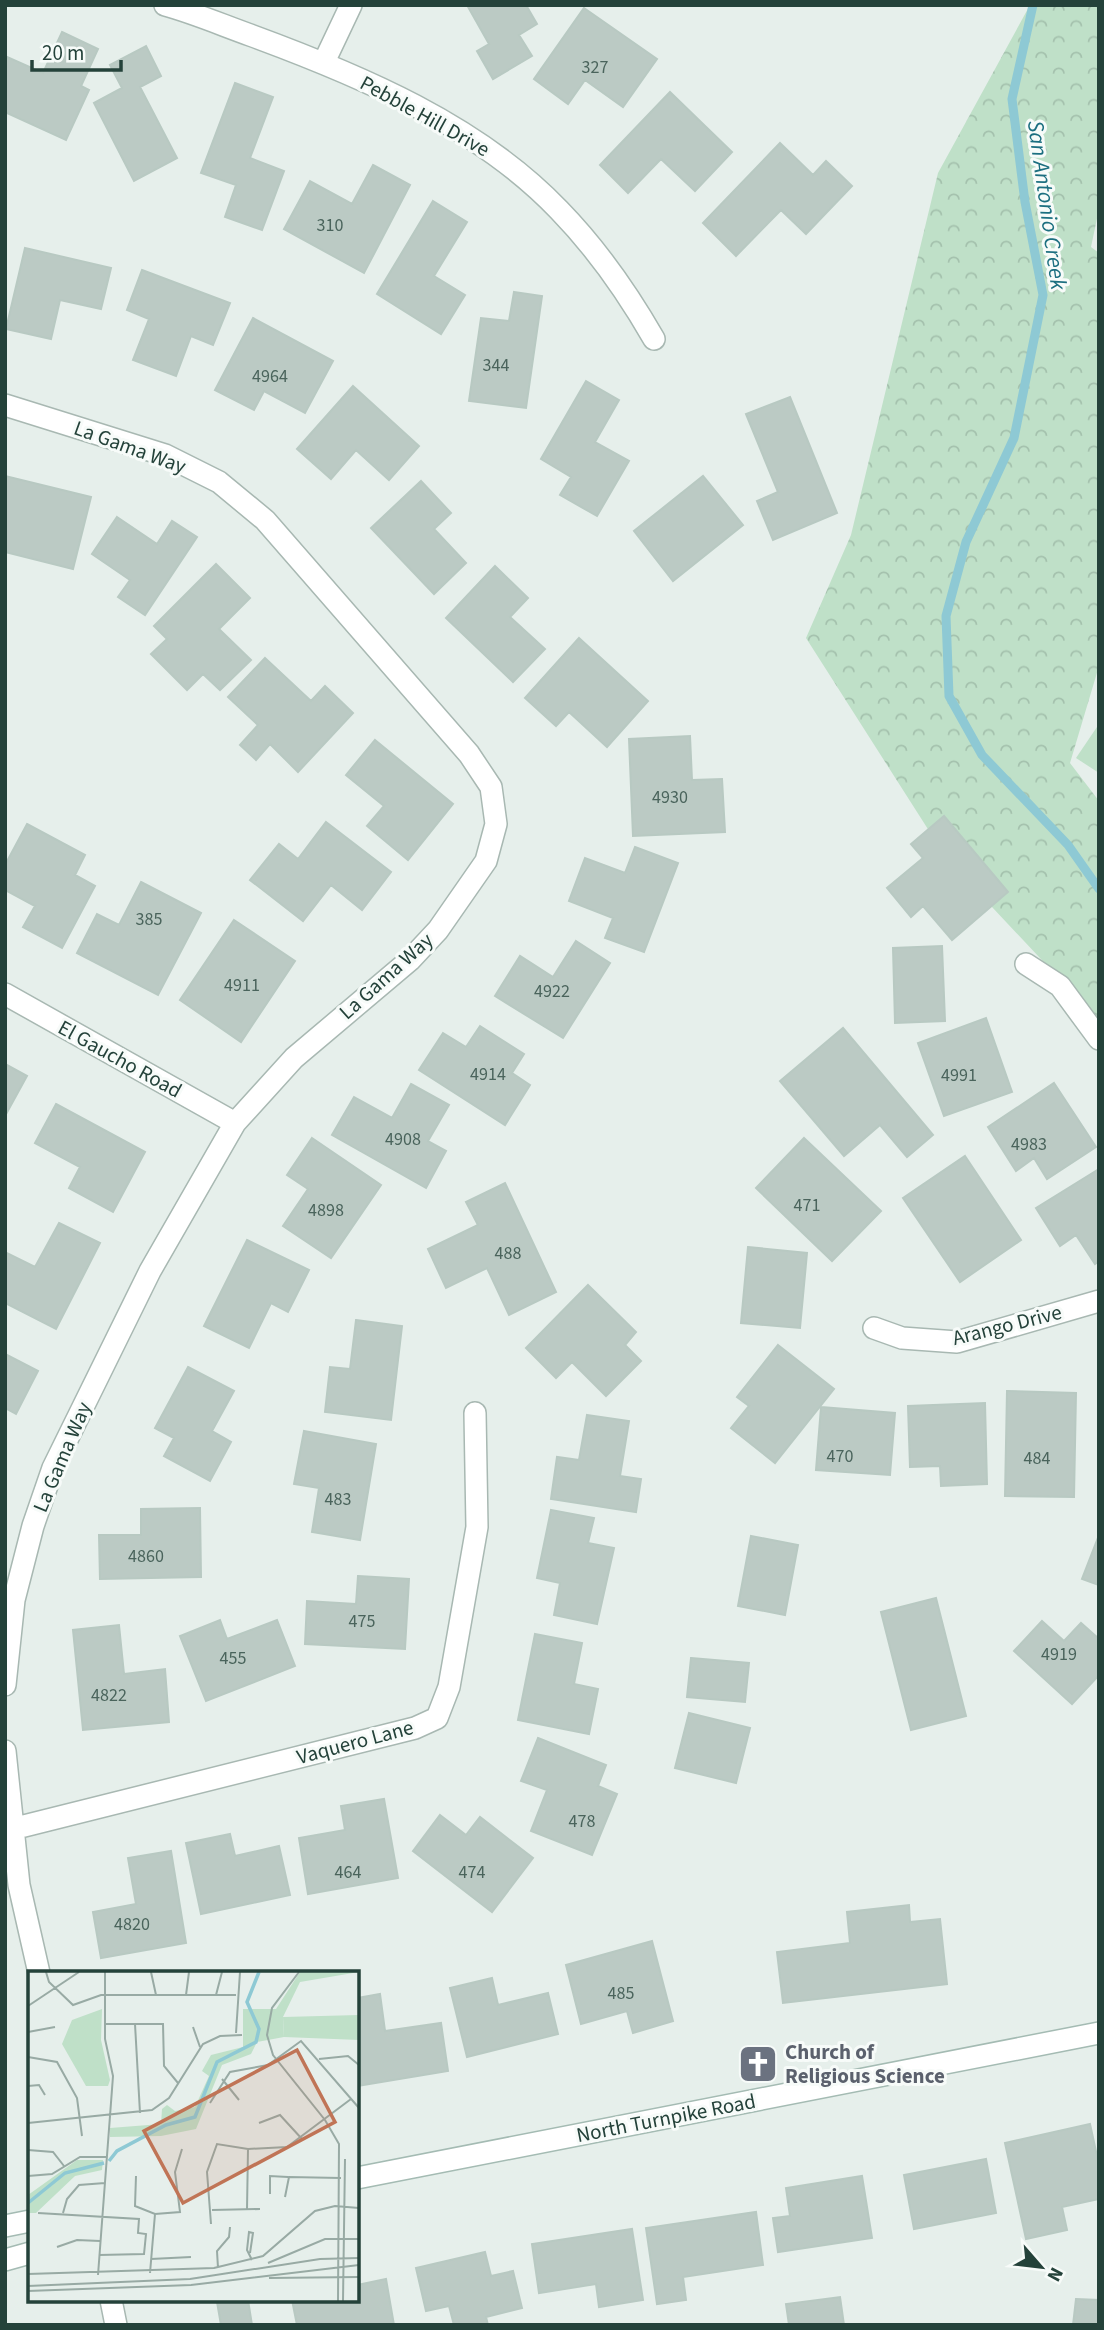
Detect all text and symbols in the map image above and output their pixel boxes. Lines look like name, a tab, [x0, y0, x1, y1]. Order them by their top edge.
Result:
scale bar	[32, 28, 121, 72]
text: 20 m	[42, 38, 84, 68]
house number: 327	[582, 55, 608, 80]
street label: Pebble Hill Drive	[355, 68, 495, 164]
water label: San Antonio Creek	[1019, 118, 1075, 293]
house number: 310	[317, 213, 343, 238]
house number: 344	[483, 353, 509, 378]
house number: 4964	[252, 364, 288, 389]
street label: La Gama Way	[70, 413, 190, 481]
house number: 4930	[652, 785, 688, 810]
house number: 385	[136, 907, 162, 932]
street label: La Gama Way	[332, 925, 440, 1026]
house number: 4911	[224, 973, 260, 998]
house number: 4922	[534, 979, 570, 1004]
street label: El Gaucho Road	[53, 1013, 187, 1105]
house number: 4914	[470, 1062, 506, 1087]
house number: 4991	[941, 1063, 977, 1088]
house number: 4908	[385, 1127, 421, 1152]
house number: 4983	[1011, 1132, 1047, 1157]
house number: 471	[794, 1193, 820, 1218]
house number: 4898	[308, 1198, 344, 1223]
house number: 488	[495, 1241, 521, 1266]
street label: Arango Drive	[949, 1297, 1065, 1353]
street label: La Gama Way	[25, 1397, 99, 1517]
house number: 470	[827, 1444, 853, 1469]
house number: 484	[1024, 1446, 1050, 1471]
house number: 483	[325, 1487, 351, 1512]
house number: 4860	[128, 1544, 164, 1569]
house number: 475	[349, 1609, 375, 1634]
house number: 4919	[1041, 1642, 1077, 1667]
house number: 455	[220, 1646, 246, 1671]
house number: 4822	[91, 1683, 127, 1708]
street label: Vaquero Lane	[293, 1712, 417, 1772]
house number: 478	[569, 1809, 595, 1834]
house number: 464	[335, 1860, 361, 1885]
house number: 474	[459, 1860, 485, 1885]
house number: 4820	[114, 1912, 150, 1937]
inset map	[28, 1971, 359, 2302]
house number: 485	[608, 1981, 634, 2006]
place label: Church of Religious Science	[785, 2037, 945, 2091]
church icon: Church of Religious Science	[737, 2043, 779, 2085]
street label: North Turnpike Road	[574, 2086, 758, 2150]
north arrow	[1006, 2232, 1076, 2302]
text: N	[1040, 2262, 1070, 2286]

